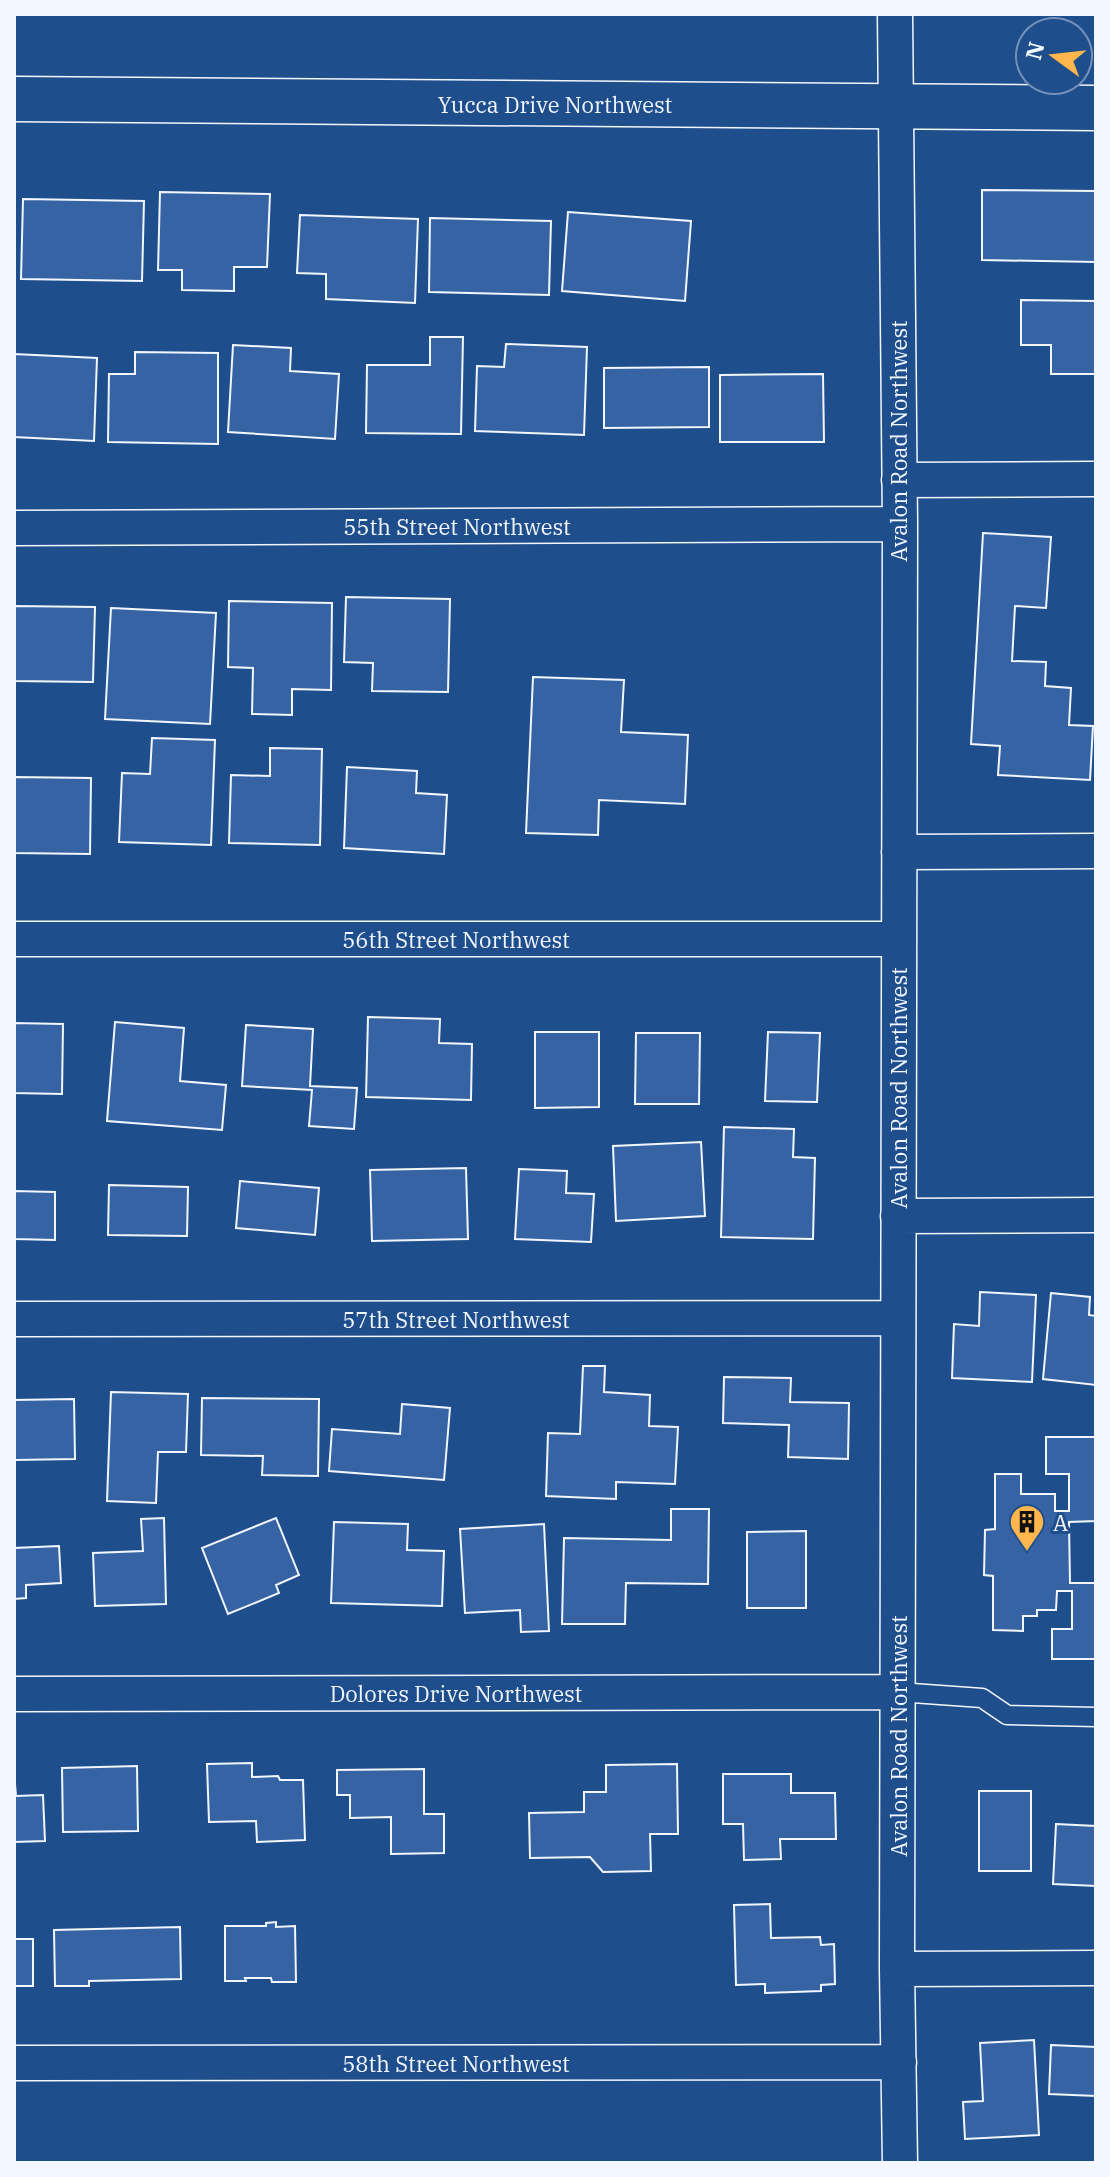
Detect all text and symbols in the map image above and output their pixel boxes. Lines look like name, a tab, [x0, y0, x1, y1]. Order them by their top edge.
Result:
north arrow	[1014, 16, 1094, 96]
text: N	[1018, 39, 1050, 63]
street label: Yucca Drive Northwest	[438, 90, 673, 119]
street label: Avalon Road Northwest	[884, 320, 913, 562]
street label: 55th Street Northwest	[343, 512, 571, 541]
street label: 56th Street Northwest	[342, 925, 570, 954]
street label: Avalon Road Northwest	[884, 967, 913, 1209]
street label: 57th Street Northwest	[342, 1305, 570, 1334]
building icon: A	[1008, 1503, 1046, 1553]
place label: A	[1053, 1508, 1068, 1537]
street label: Avalon Road Northwest	[884, 1615, 913, 1857]
street label: Dolores Drive Northwest	[330, 1679, 583, 1708]
street label: 58th Street Northwest	[342, 2049, 570, 2078]

